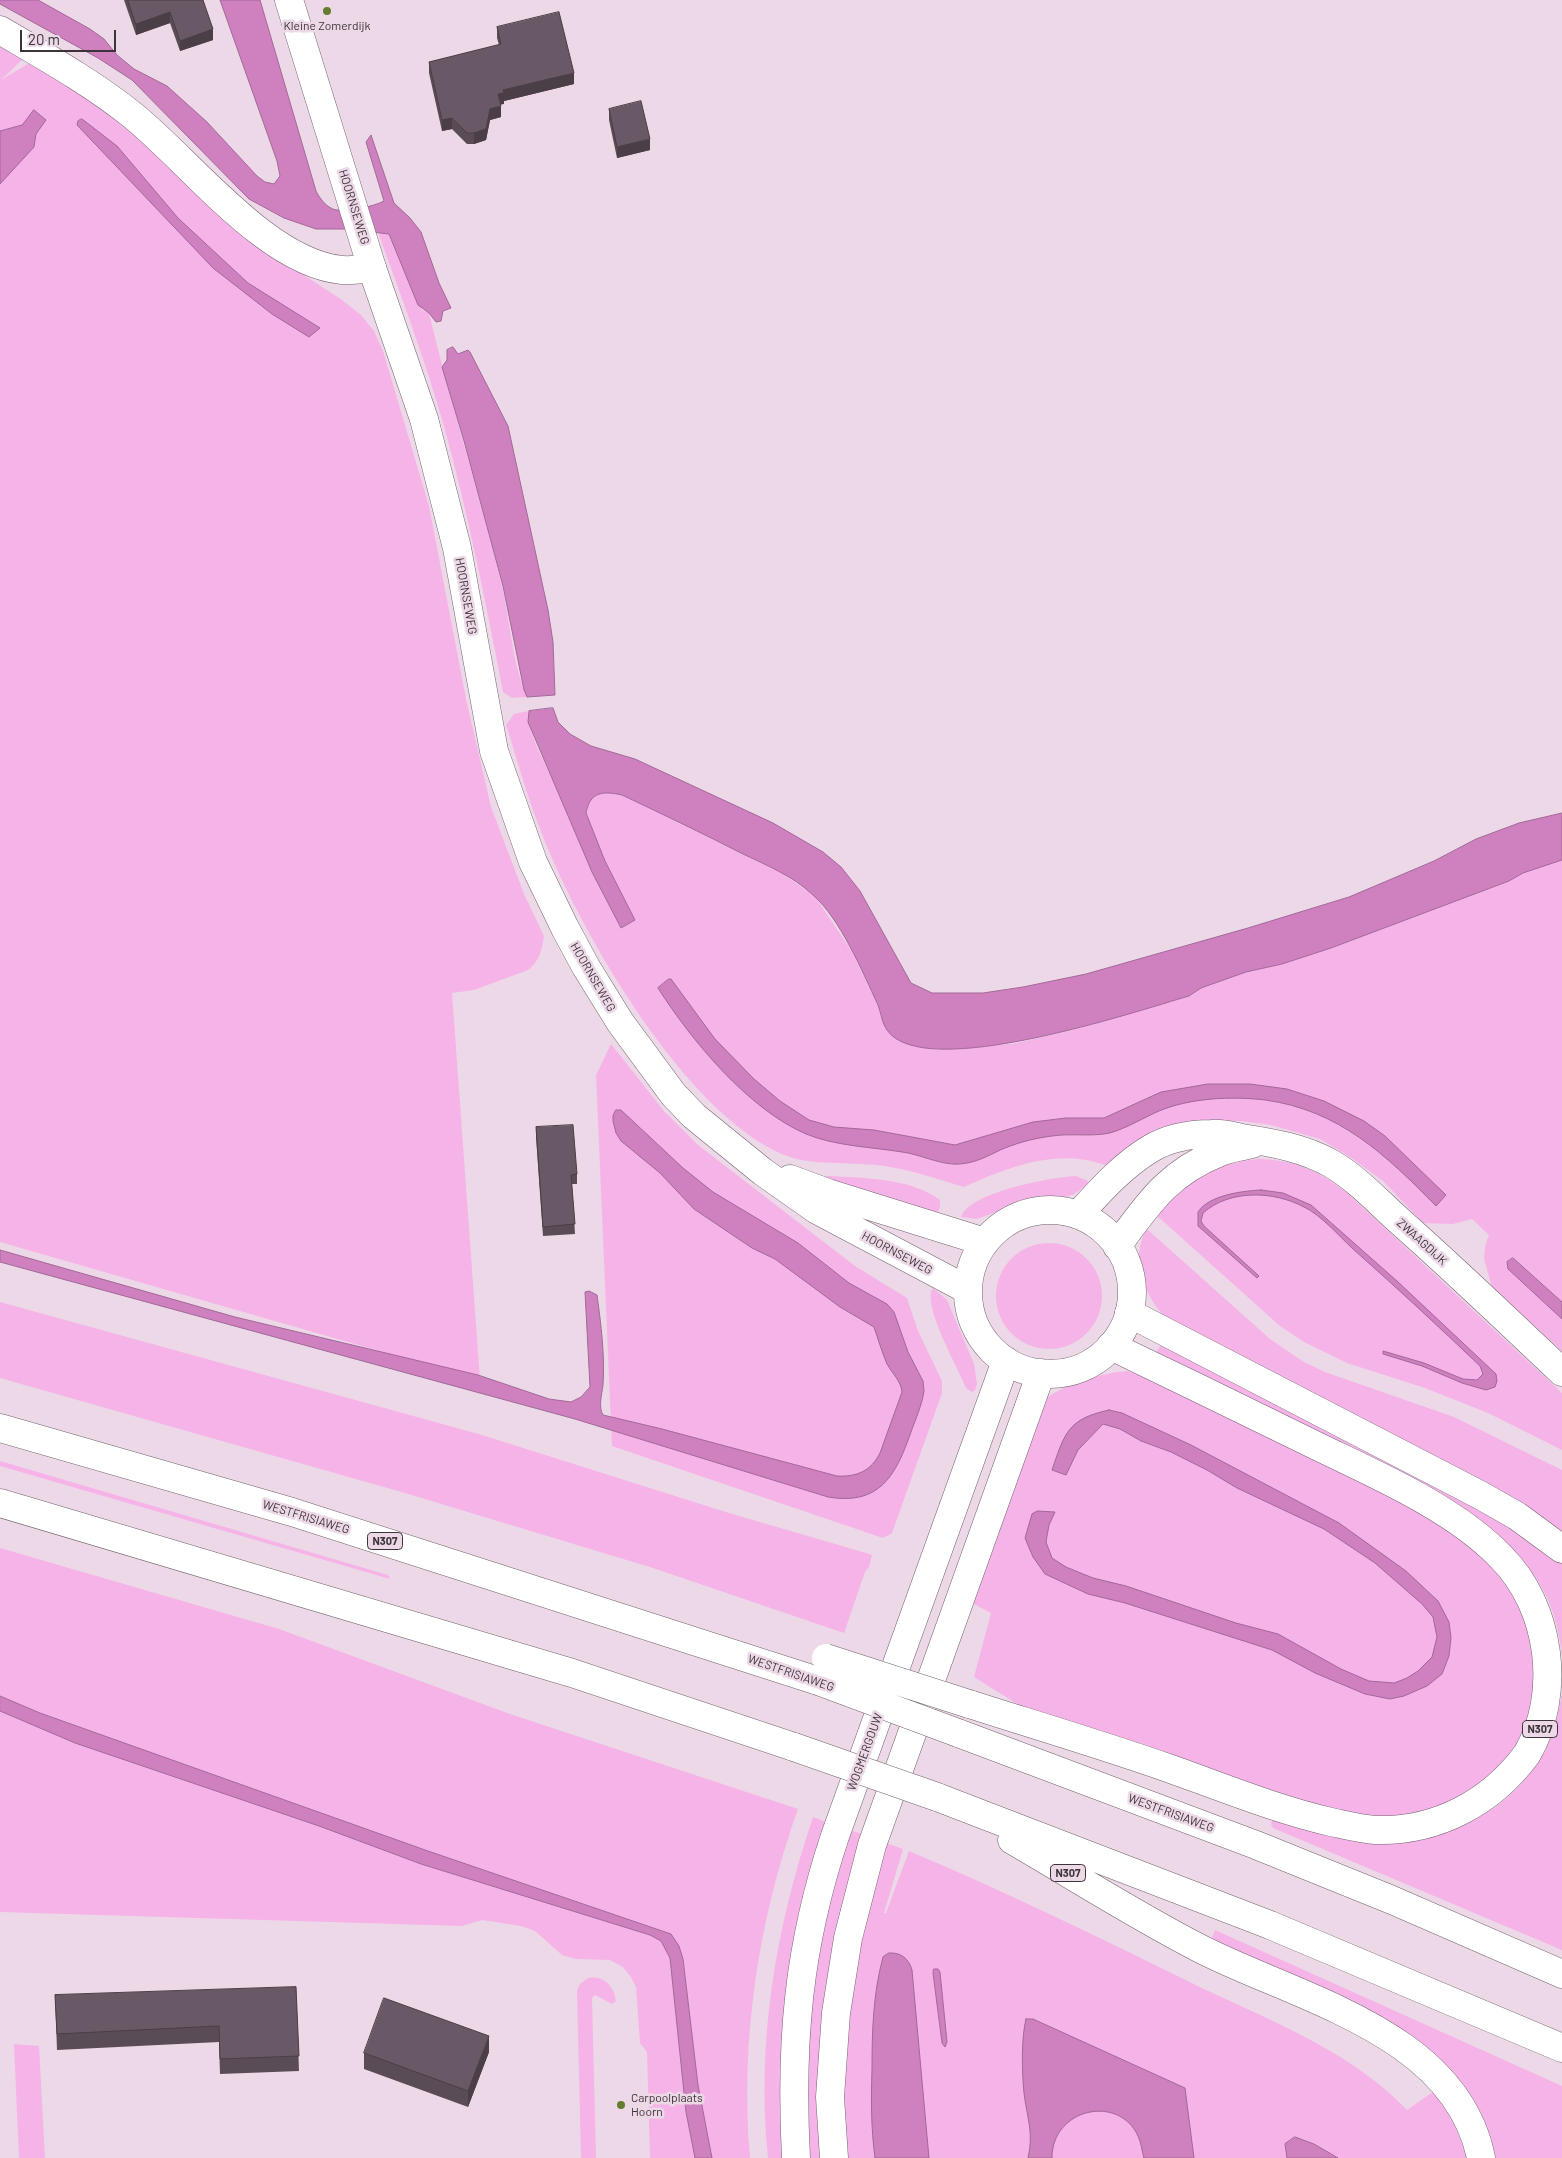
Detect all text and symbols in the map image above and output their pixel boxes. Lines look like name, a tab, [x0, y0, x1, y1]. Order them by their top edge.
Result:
marker: Kleine Zomerdijk	[321, 5, 333, 17]
place label: Kleine Zomerdijk	[284, 19, 370, 33]
scale bar	[22, 20, 119, 52]
text: 20 m	[28, 30, 60, 48]
street label: HOORNSEWEG	[336, 168, 372, 246]
street label: HOORNSEWEG	[452, 557, 480, 635]
street label: HOORNSEWEG	[567, 940, 619, 1014]
street label: ZWAAGDIJK	[1394, 1216, 1450, 1268]
street label: HOORNSEWEG	[859, 1228, 935, 1278]
street label: WESTFRISIAWEG	[261, 1497, 351, 1537]
road number: N307	[368, 1532, 402, 1550]
street label: WESTFRISIAWEG	[746, 1651, 836, 1695]
street label: WOGMERGOUW	[844, 1711, 886, 1793]
road number: N307	[1522, 1720, 1558, 1738]
street label: WESTFRISIAWEG	[1126, 1791, 1216, 1835]
road number: N307	[1050, 1865, 1086, 1882]
place label: Carpoolplaats Hoorn	[631, 2091, 703, 2119]
marker: Carpoolplaats Hoorn	[615, 2099, 627, 2111]

